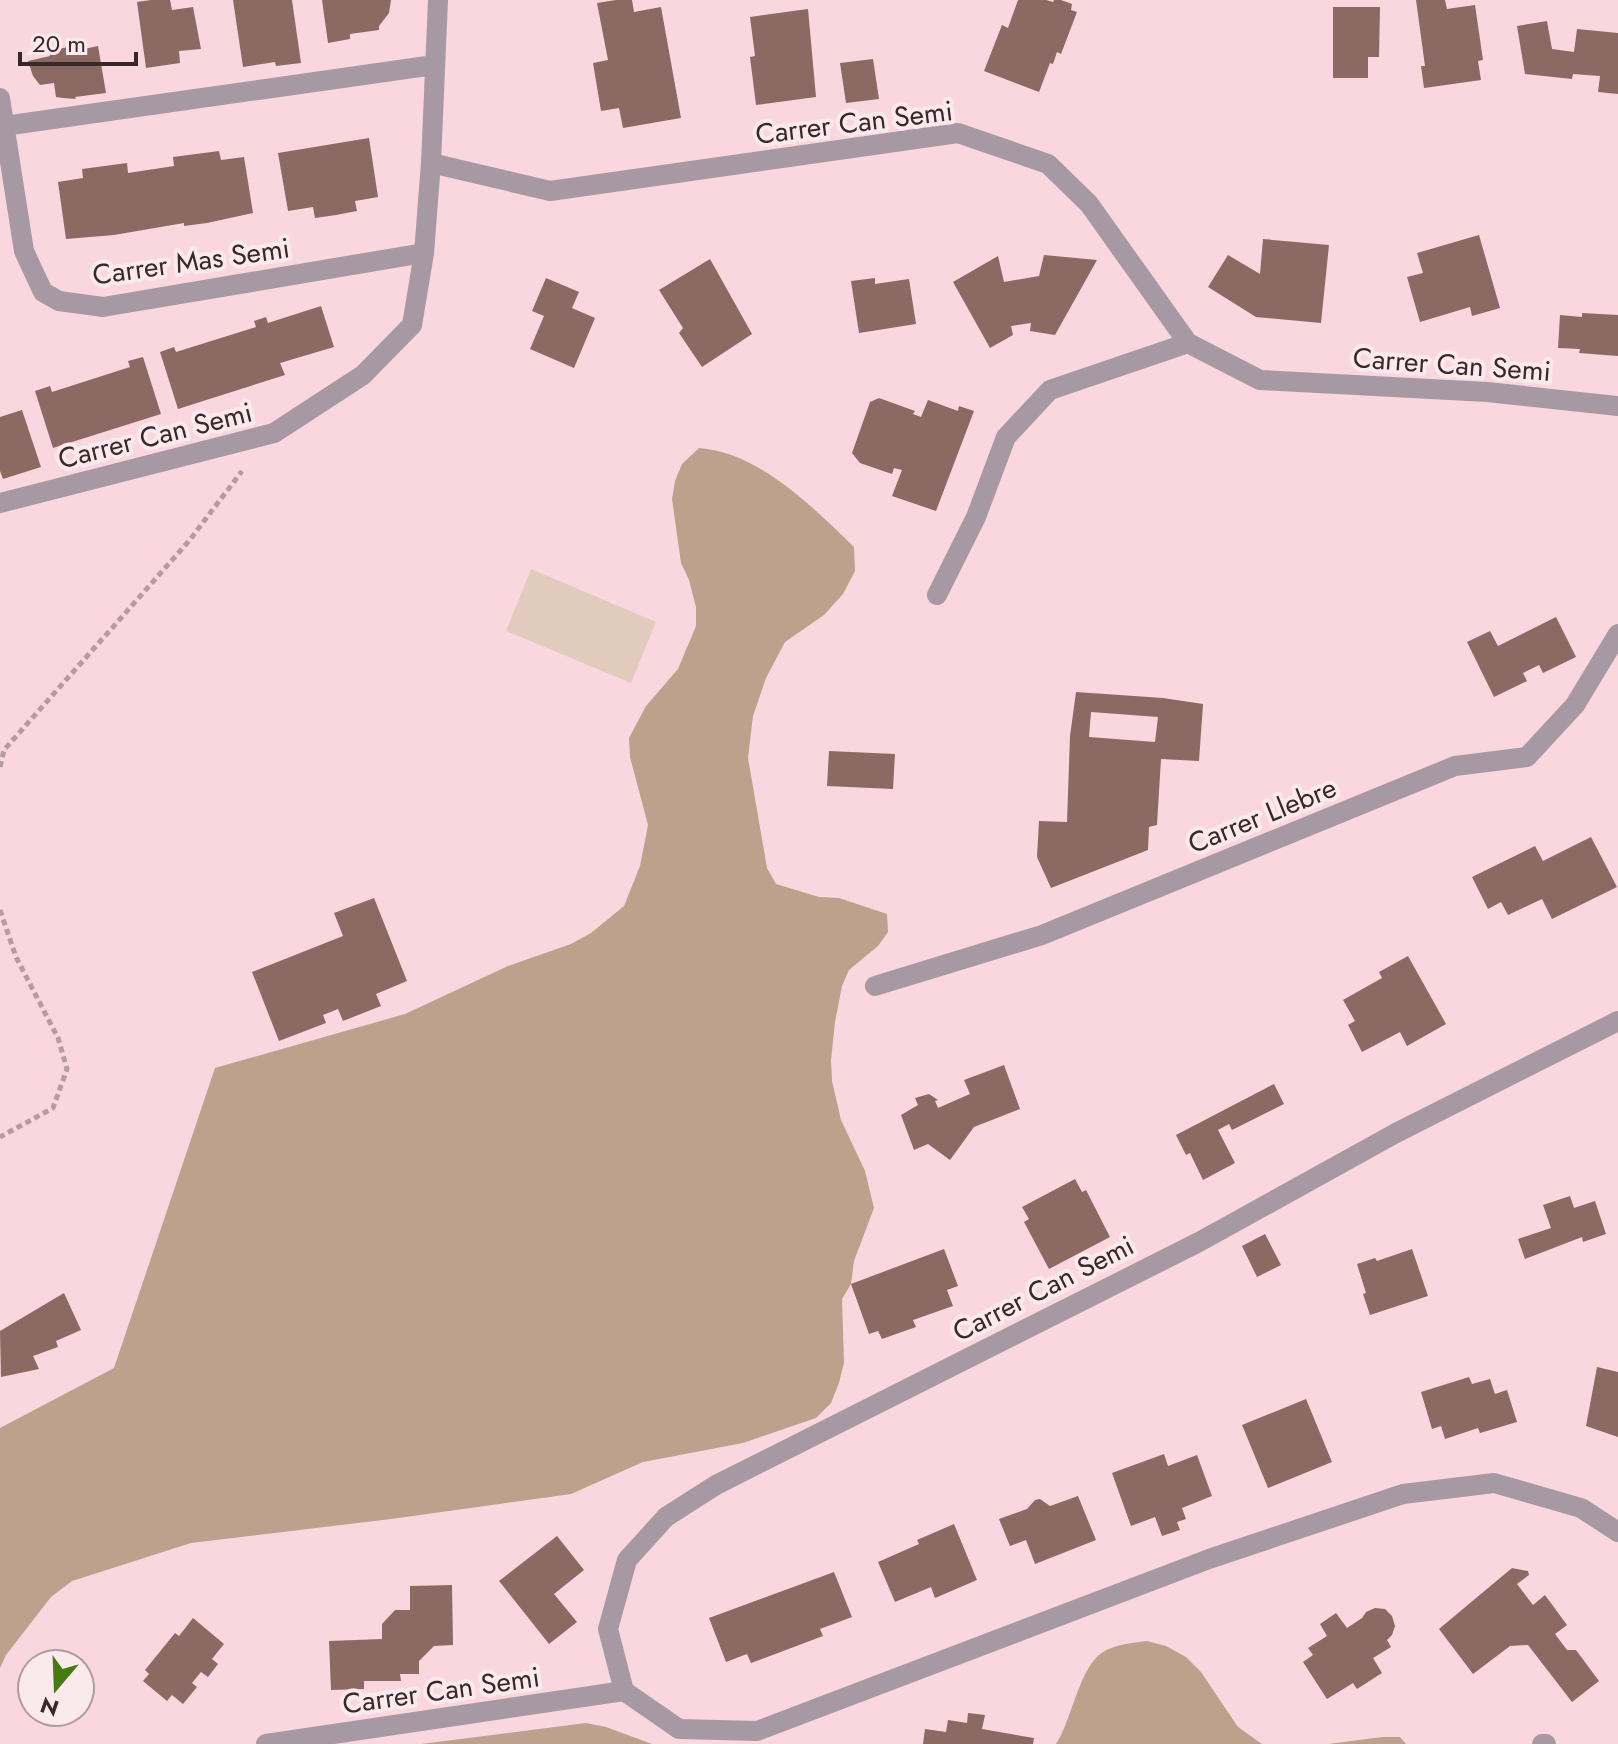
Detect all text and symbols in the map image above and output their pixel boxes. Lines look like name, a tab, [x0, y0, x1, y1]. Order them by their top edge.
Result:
scale bar	[20, 16, 136, 66]
text: 20 m	[32, 26, 86, 61]
street label: Carrer Can Semi	[753, 90, 955, 155]
street label: Carrer Mas Semi	[90, 227, 292, 296]
street label: Carrer Can Semi	[1352, 337, 1552, 392]
street label: Carrer Can Semi	[54, 392, 256, 479]
street label: Carrer Llebre	[1182, 767, 1343, 864]
street label: Carrer Can Semi	[945, 1225, 1141, 1352]
north arrow	[16, 1648, 96, 1728]
street label: Carrer Can Semi	[340, 1656, 542, 1725]
text: N	[36, 1689, 63, 1725]

